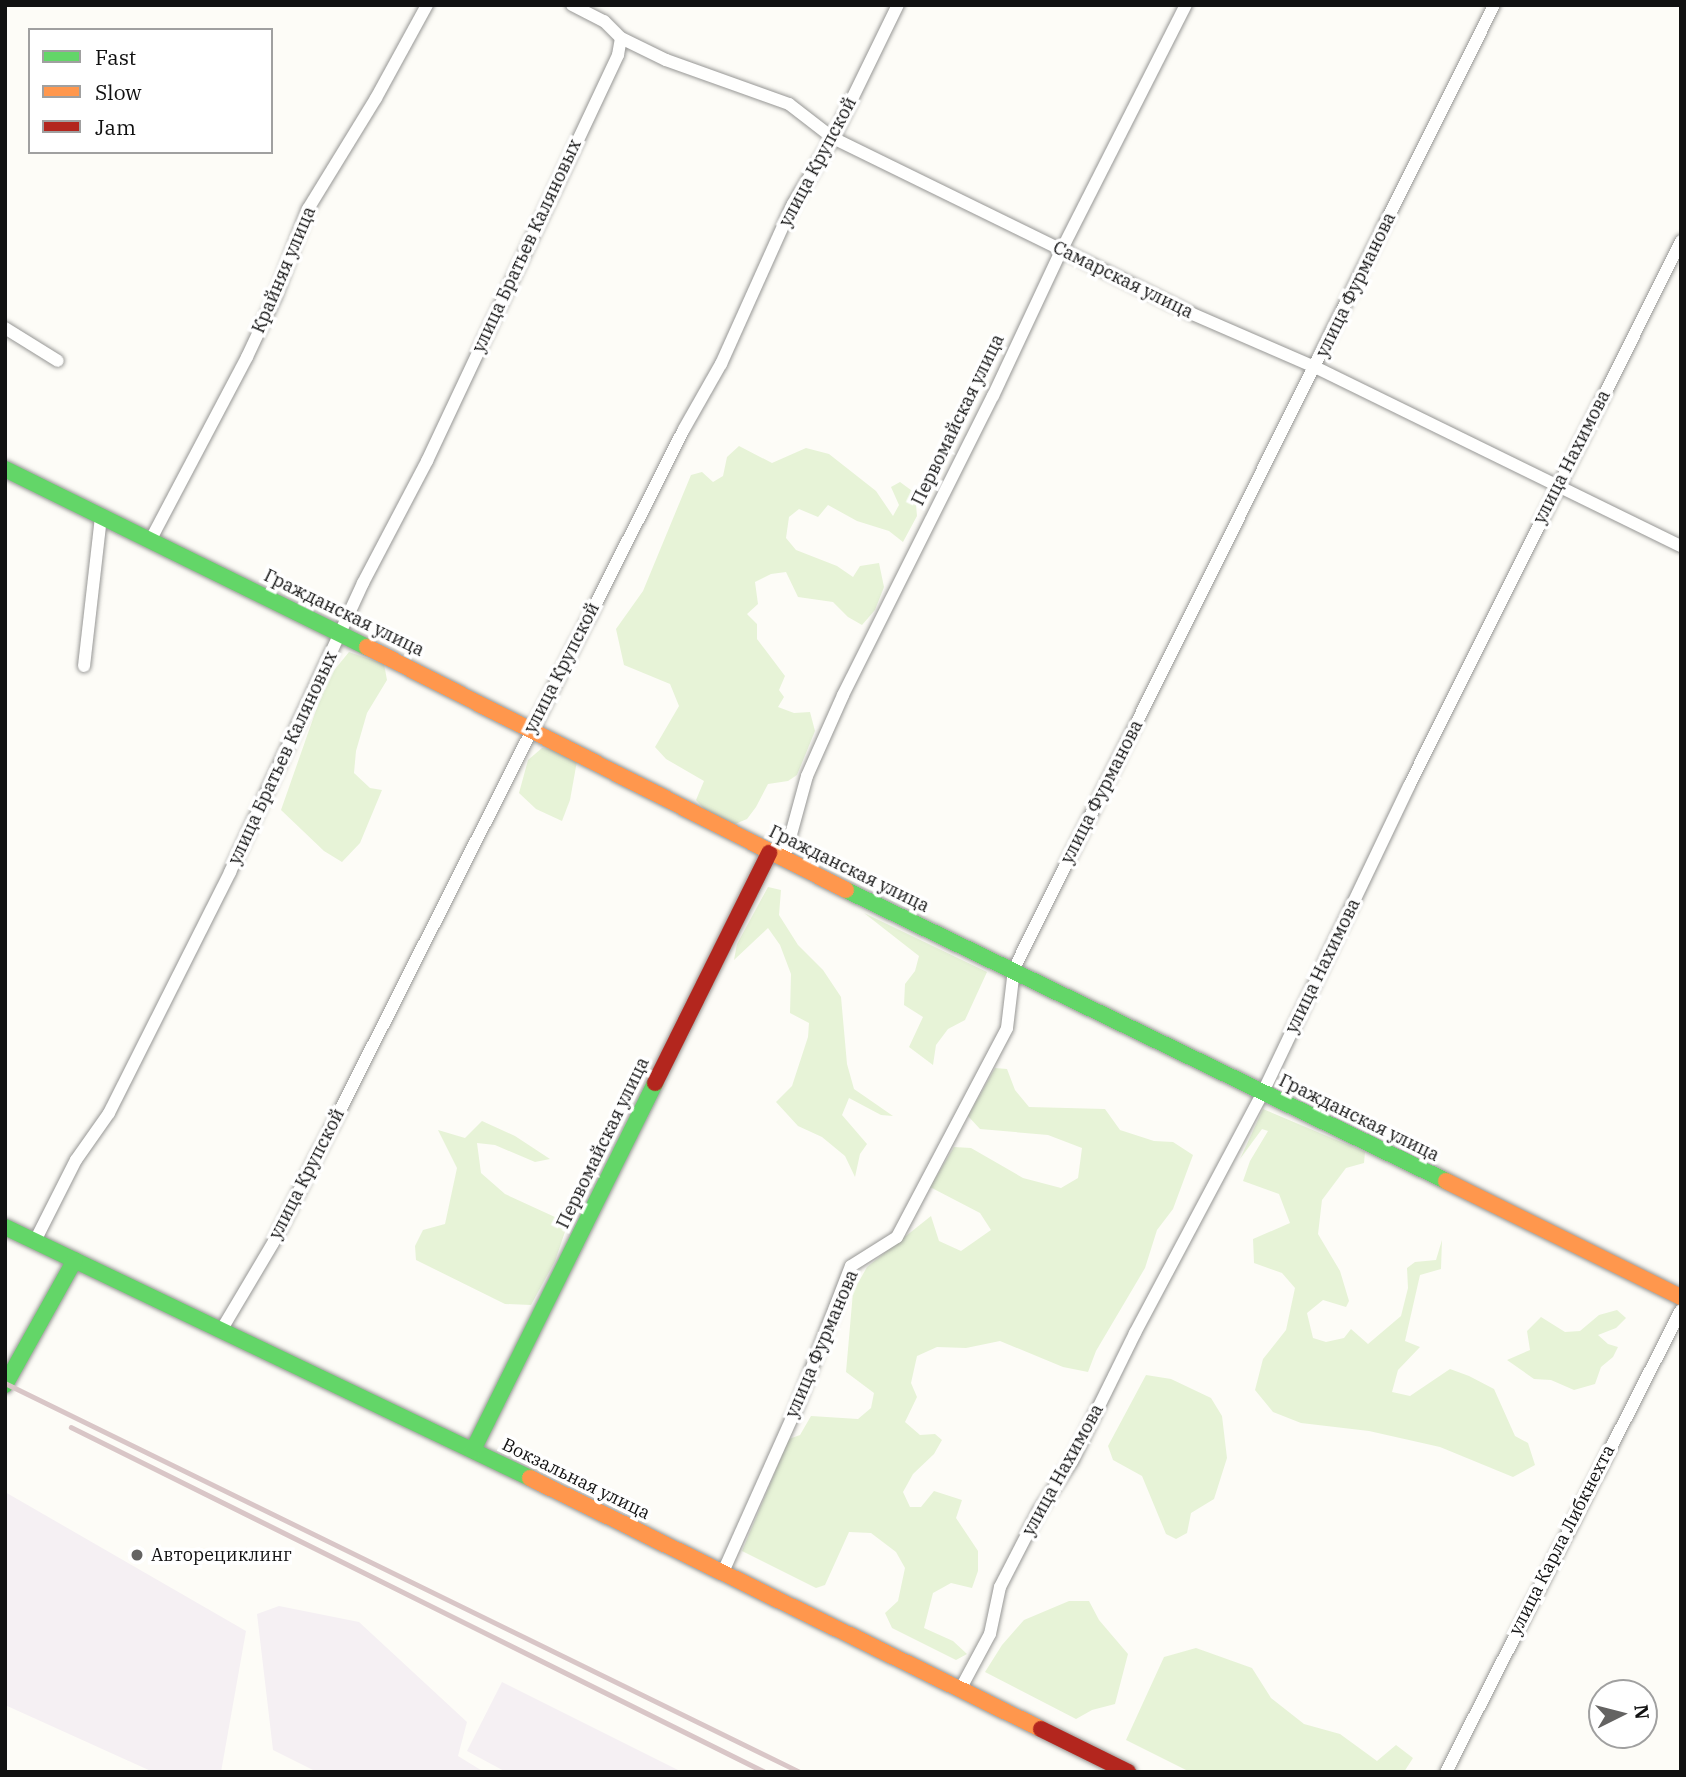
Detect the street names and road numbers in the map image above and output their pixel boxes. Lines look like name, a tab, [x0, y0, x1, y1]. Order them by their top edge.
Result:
street label: улица Крупской	[775, 94, 861, 230]
street label: улица Братьев Каляновых	[468, 136, 586, 356]
street label: Крайняя улица	[248, 204, 320, 336]
street label: улица Фурманова	[1312, 209, 1400, 361]
street label: Самарская улица	[1049, 237, 1197, 323]
street label: Первомайская улица	[907, 331, 1009, 509]
street label: улица Нахимова	[1529, 387, 1615, 527]
street label: Гражданская улица	[260, 565, 428, 661]
street label: улица Крупской	[520, 599, 604, 737]
street label: улица Братьев Каляновых	[224, 648, 342, 868]
street label: улица Фурманова	[1056, 717, 1148, 867]
street label: Гражданская улица	[765, 821, 933, 917]
street label: улица Нахимова	[1281, 895, 1365, 1037]
street label: Первомайская улица	[552, 1054, 654, 1232]
street label: Гражданская улица	[1275, 1070, 1443, 1166]
street label: улица Крупской	[265, 1105, 349, 1243]
street label: улица Фурманова	[781, 1267, 863, 1421]
street label: улица Нахимова	[1018, 1400, 1108, 1540]
street label: Вокзальная улица	[499, 1434, 653, 1524]
street label: улица Карла Либкнехта	[1505, 1441, 1619, 1639]

